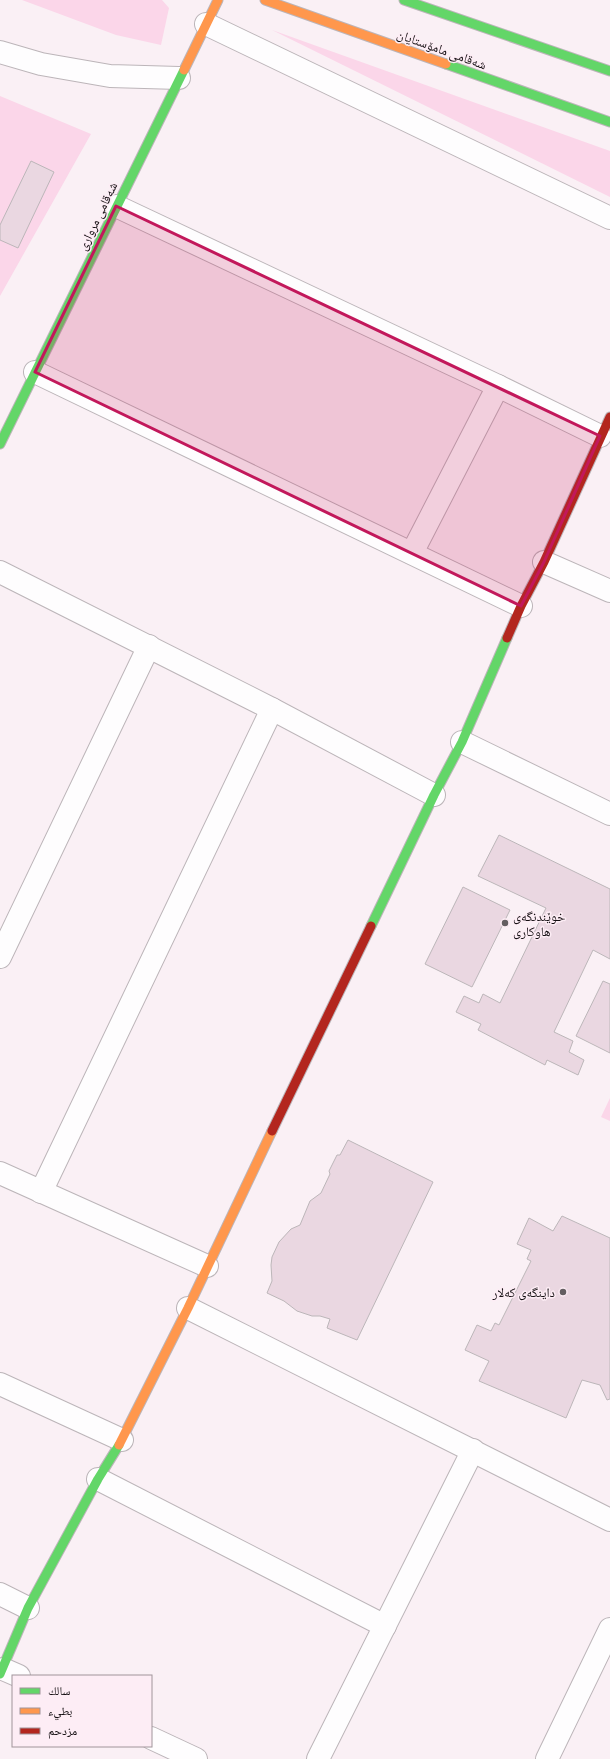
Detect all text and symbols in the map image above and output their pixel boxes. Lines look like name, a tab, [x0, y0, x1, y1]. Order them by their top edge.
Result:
street label: شەقامی مامۆستایان	[395, 25, 489, 74]
street label: شەقامی مرواری	[74, 179, 121, 253]
place label: خوێندنگەی هاوکاری	[513, 908, 565, 940]
marker: خوێندنگەی هاوکاری	[500, 918, 510, 928]
place label: داینگەی کەلار	[491, 1284, 555, 1301]
marker: داینگەی کەلار	[558, 1287, 568, 1297]
legend	[12, 1675, 152, 1747]
text: سالك	[48, 1683, 70, 1698]
text: بطيء	[48, 1703, 72, 1721]
text: مزدحم	[48, 1723, 77, 1739]

